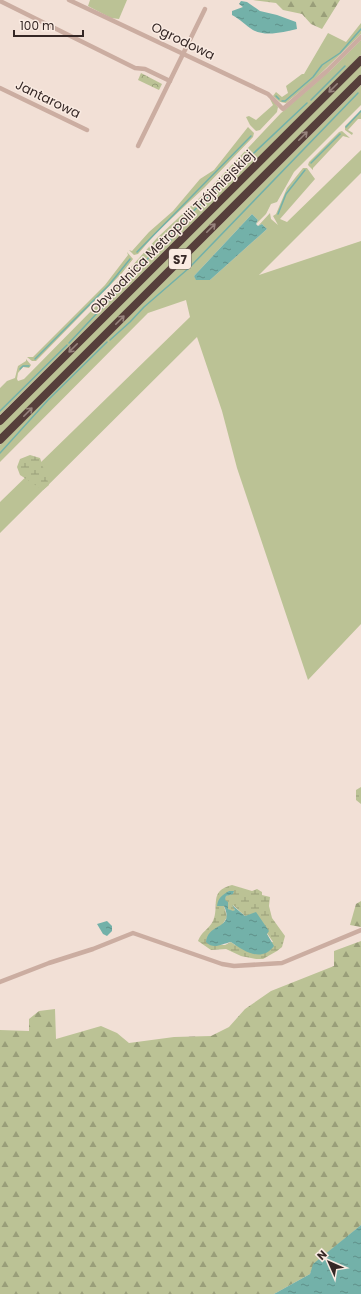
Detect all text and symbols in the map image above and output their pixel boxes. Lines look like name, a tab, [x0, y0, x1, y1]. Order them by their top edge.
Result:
scale bar	[14, 12, 83, 38]
text: 100 m	[20, 17, 54, 34]
street label: Ogrodowa	[148, 17, 218, 65]
street label: Jantarowa	[12, 75, 84, 123]
one-way arrow	[328, 83, 338, 93]
one-way arrow	[298, 131, 308, 141]
street label: Obwodnica Metropolii Trójmiejskiej	[86, 146, 258, 318]
one-way arrow	[206, 223, 216, 233]
road number: S7	[169, 249, 191, 269]
one-way arrow	[115, 315, 124, 325]
one-way arrow	[68, 343, 78, 353]
one-way arrow	[23, 407, 33, 417]
north arrow	[309, 1242, 349, 1282]
text: N	[313, 1246, 331, 1264]

